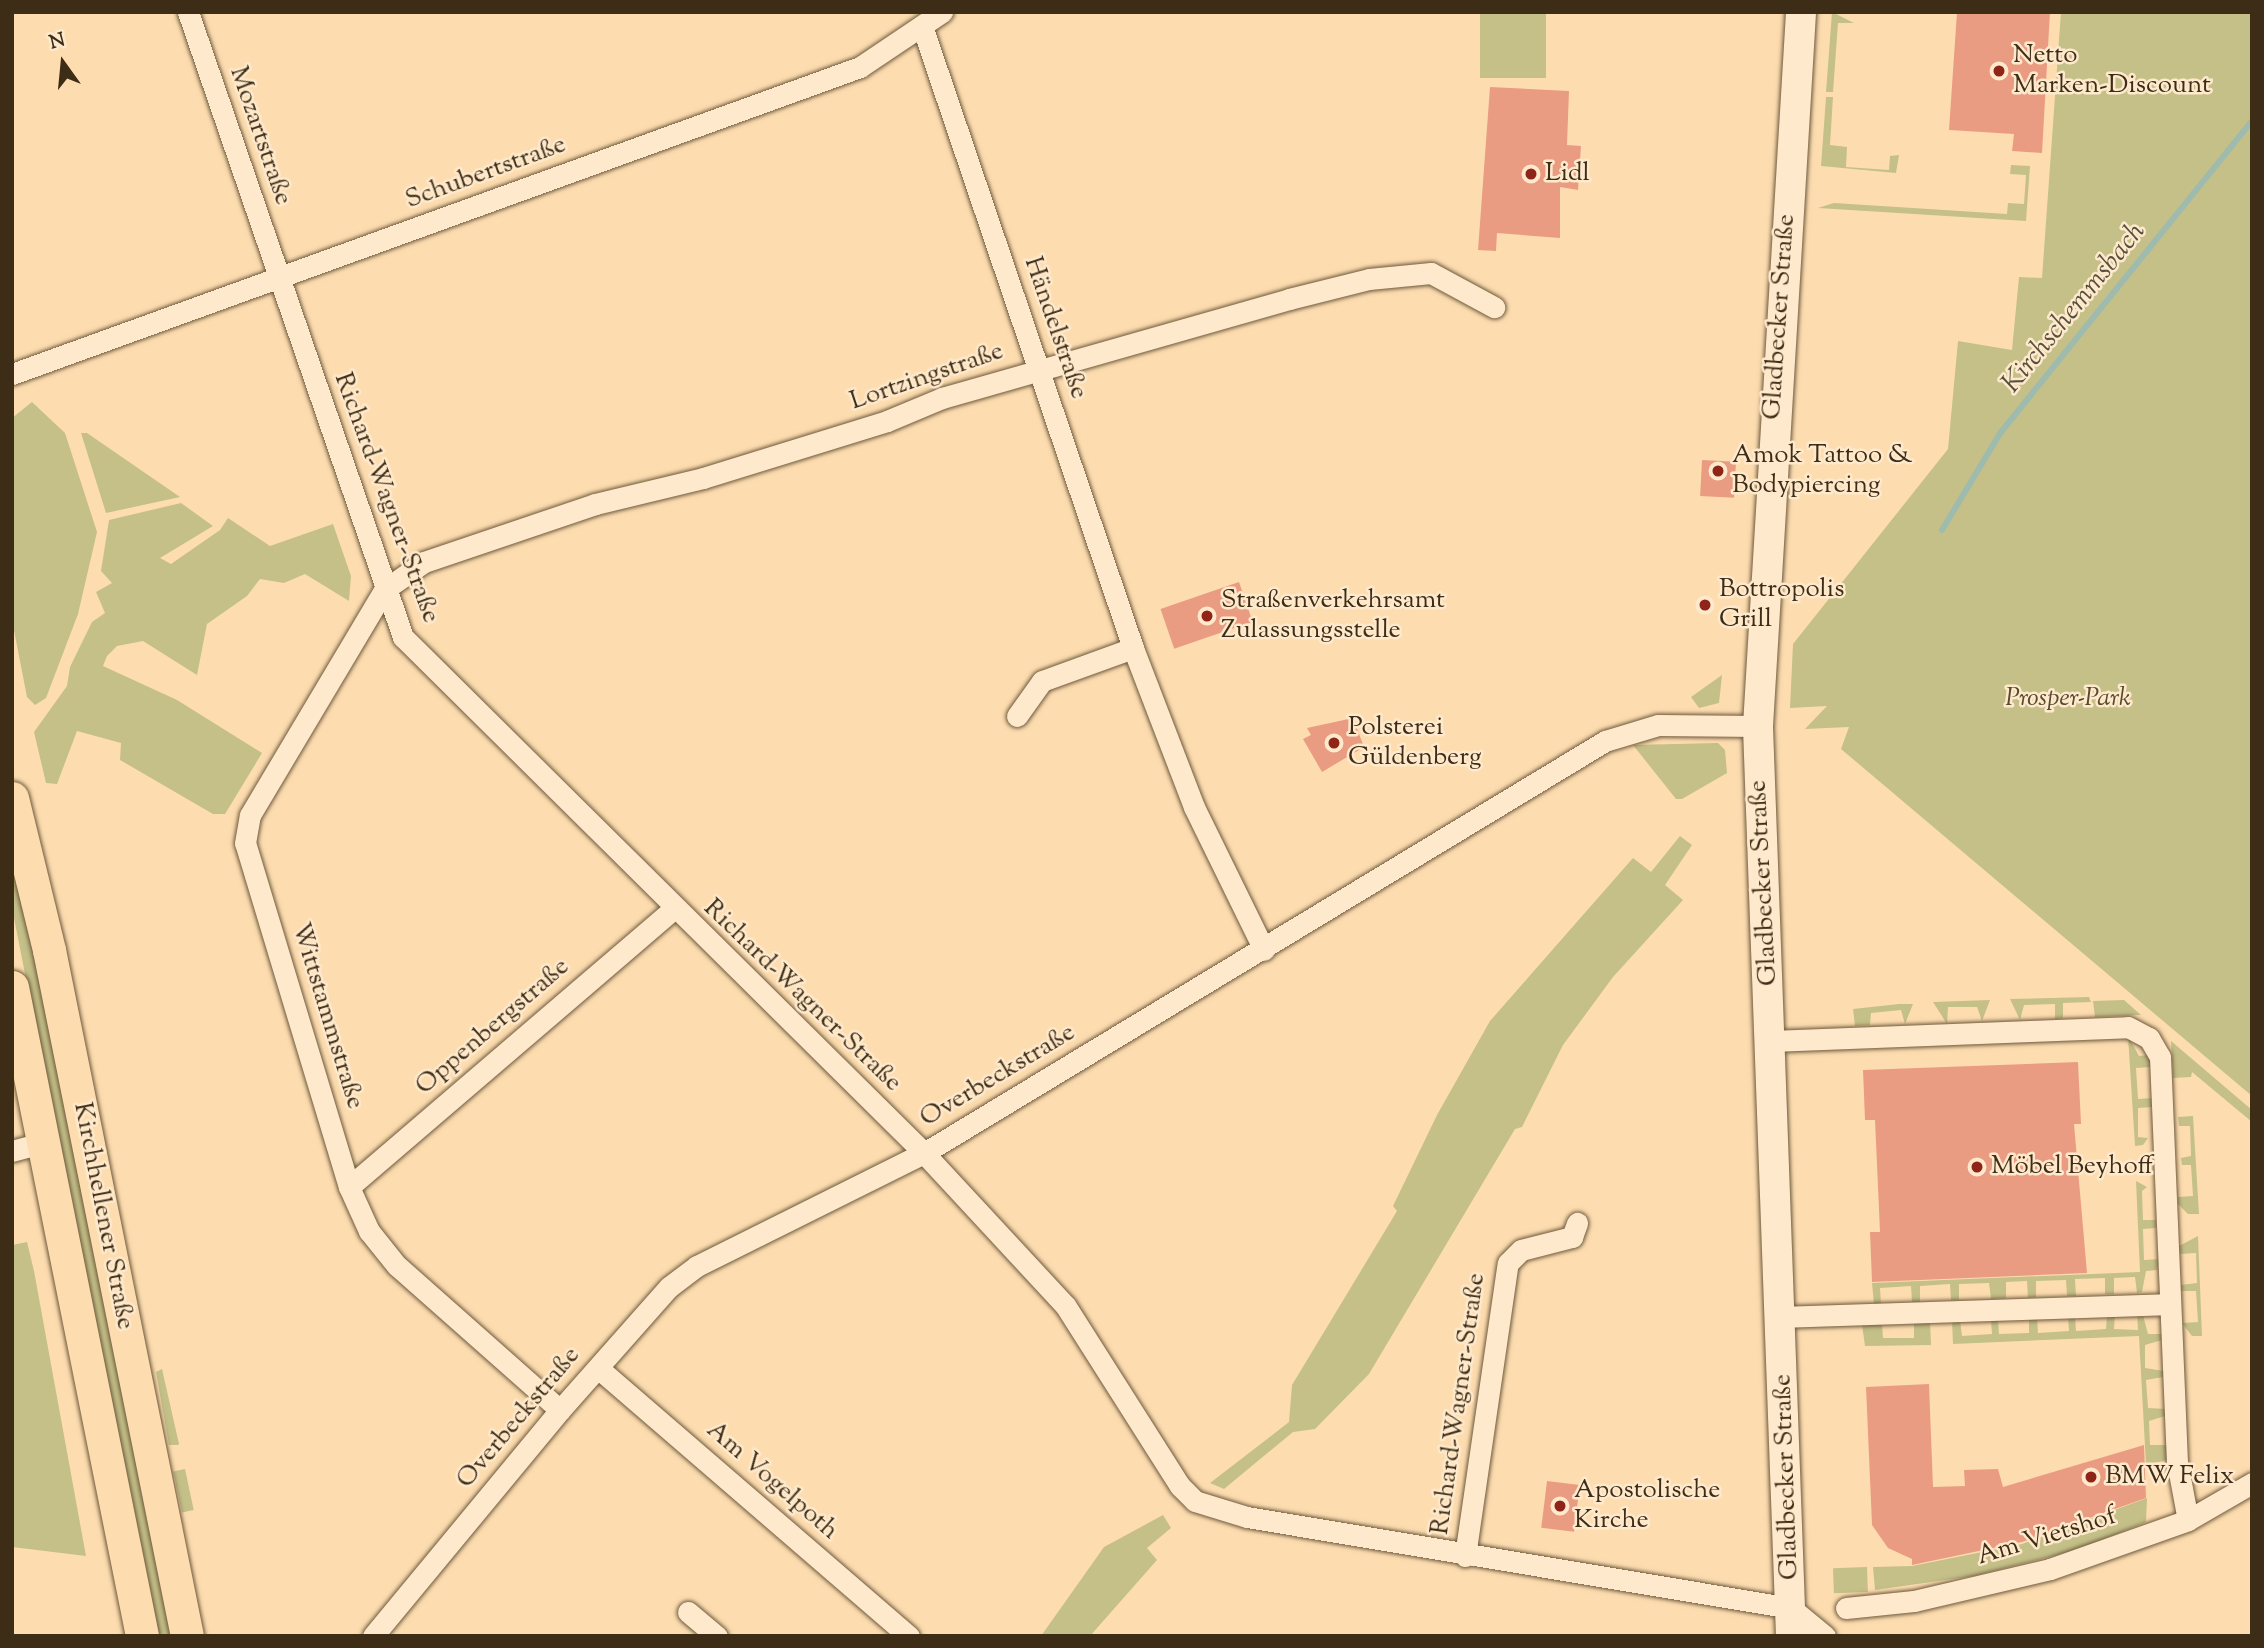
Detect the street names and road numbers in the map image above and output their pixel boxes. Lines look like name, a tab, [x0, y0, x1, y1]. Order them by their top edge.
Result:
street label: Mozartstraße	[222, 63, 298, 209]
street label: Schubertstraße	[402, 130, 570, 216]
street label: Gladbecker Straße	[1757, 213, 1803, 421]
street label: Händelstraße	[1016, 253, 1094, 403]
street label: Lortzingstraße	[846, 336, 1008, 418]
street label: Richard-Wagner-Straße	[326, 369, 446, 627]
street label: Gladbecker Straße	[1743, 779, 1785, 987]
street label: Richard-Wagner-Straße	[696, 893, 908, 1099]
street label: Wittstammstraße	[284, 919, 370, 1113]
street label: Oppenbergstraße	[410, 952, 576, 1102]
street label: Overbeckstraße	[915, 1017, 1081, 1135]
street label: Kirchhellener Straße	[66, 1100, 140, 1332]
street label: Richard-Wagner-Straße	[1425, 1271, 1493, 1537]
street label: Overbeckstraße	[451, 1341, 587, 1495]
street label: Gladbecker Straße	[1768, 1374, 1806, 1580]
street label: Am Vogelpoth	[699, 1415, 845, 1547]
street label: Am Vietshof	[1974, 1501, 2120, 1573]

